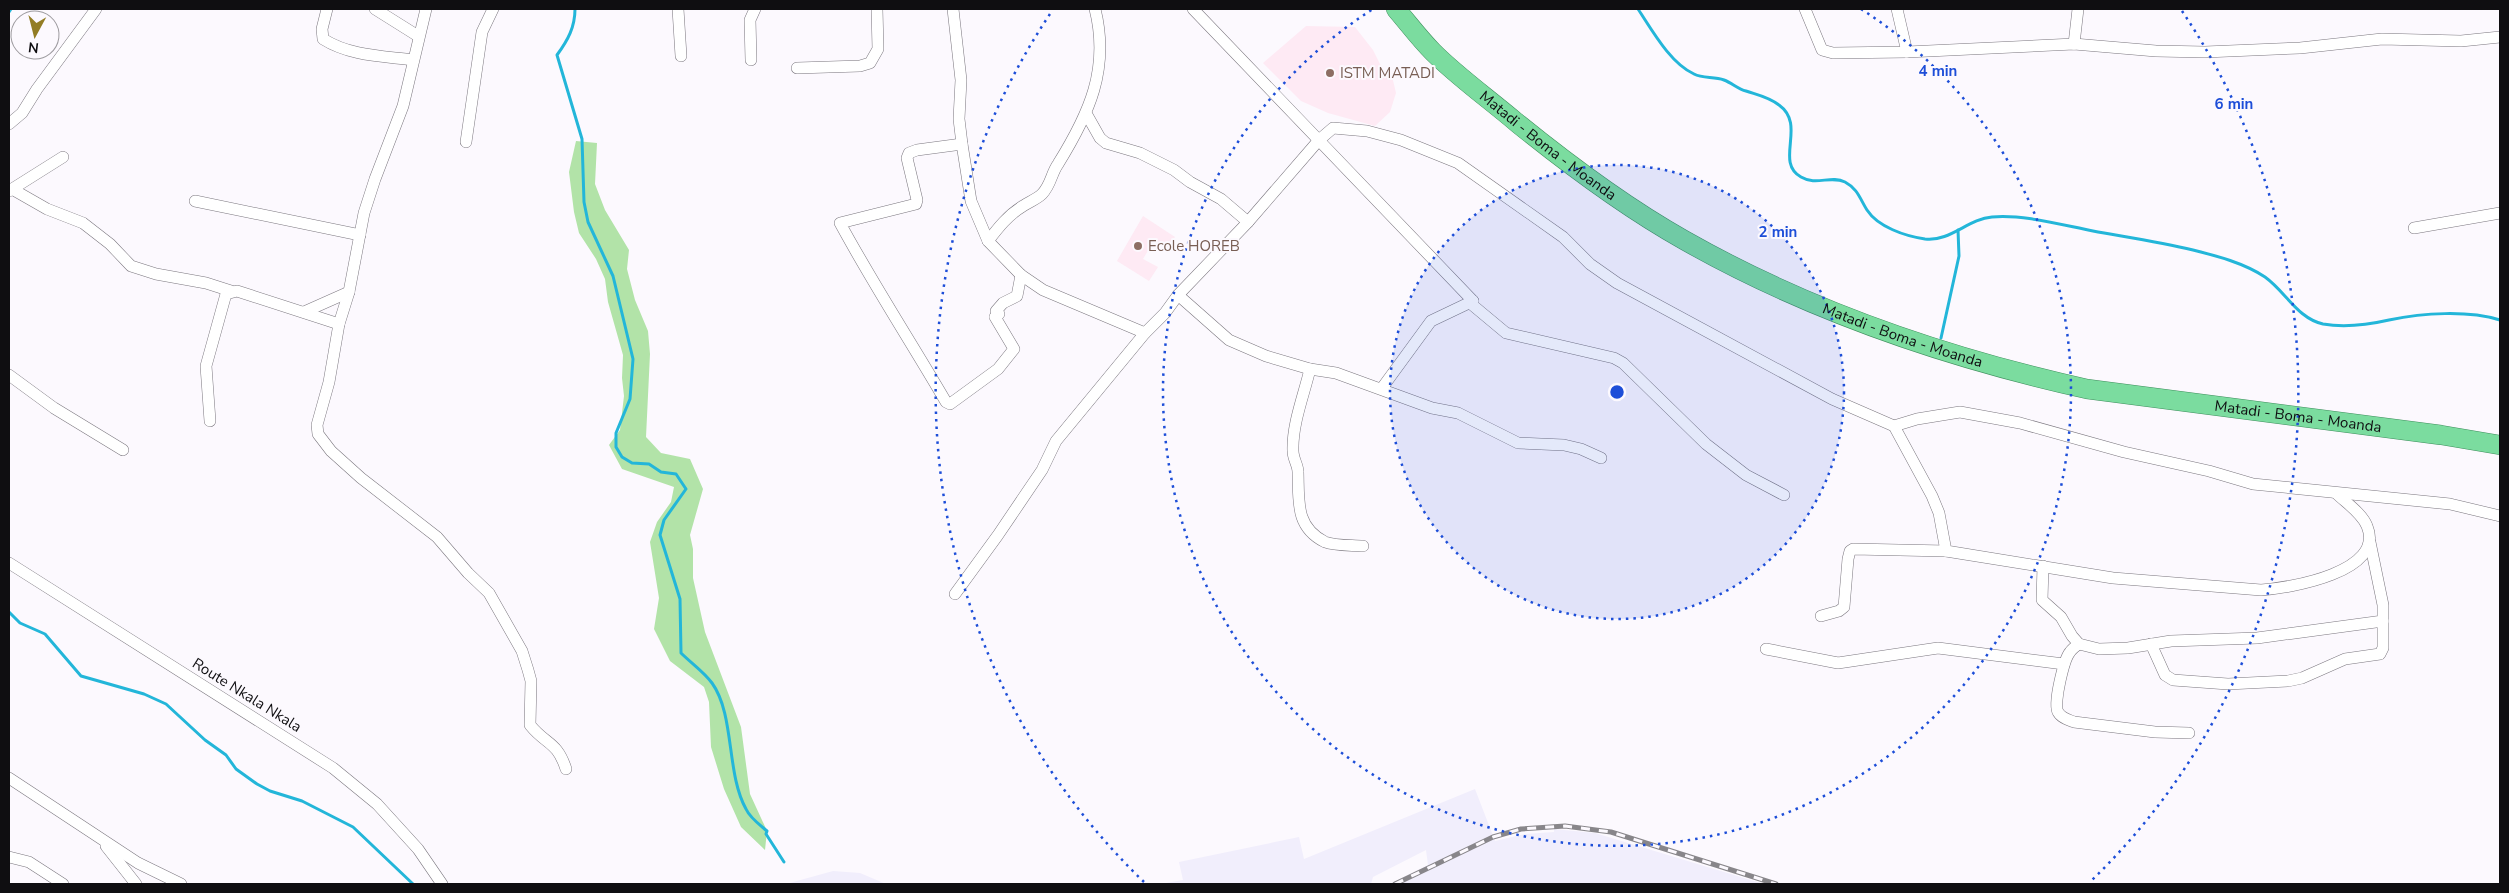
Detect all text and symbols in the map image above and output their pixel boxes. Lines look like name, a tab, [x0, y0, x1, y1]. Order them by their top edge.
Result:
north arrow	[10, 10, 60, 60]
text: N	[27, 37, 40, 57]
text: 4 min	[1919, 61, 1957, 81]
place label: ISTM MATADI	[1340, 63, 1435, 83]
marker: ISTM MATADI	[1324, 67, 1336, 79]
street label: Matadi - Boma - Moanda	[1475, 86, 1620, 205]
text: 6 min	[2215, 94, 2253, 114]
text: 2 min	[1759, 222, 1797, 242]
place label: Ecole HOREB	[1148, 236, 1240, 256]
marker: Ecole HOREB	[1132, 240, 1144, 252]
street label: Matadi - Boma - Moanda	[1820, 298, 1985, 372]
centre of rings	[1608, 383, 1626, 401]
street label: Matadi - Boma - Moanda	[2213, 396, 2383, 437]
street label: Route Nkala Nkala	[189, 653, 305, 737]

